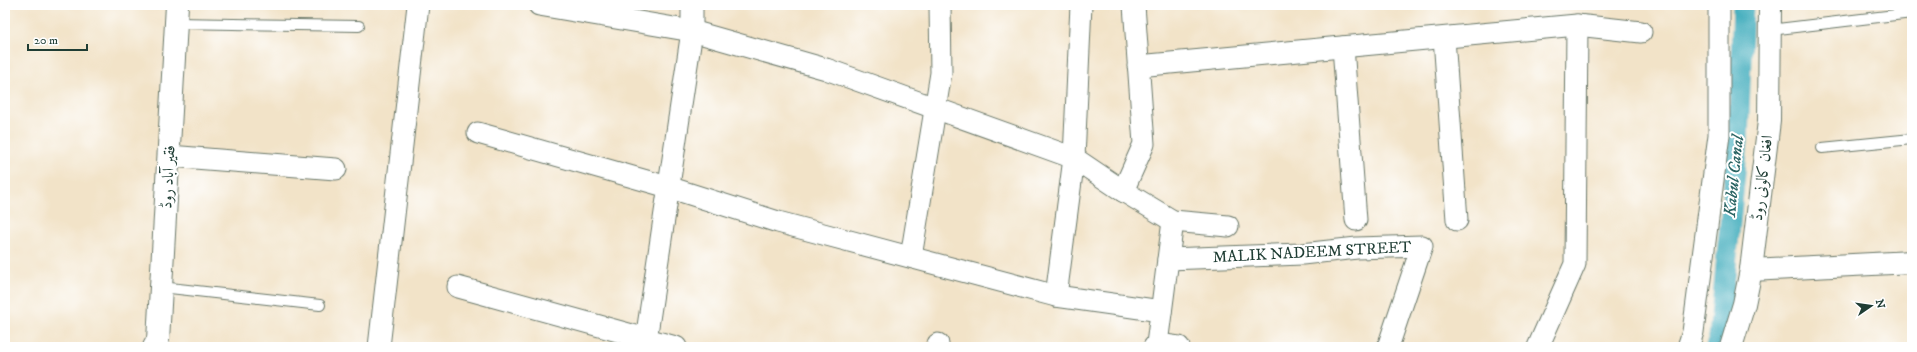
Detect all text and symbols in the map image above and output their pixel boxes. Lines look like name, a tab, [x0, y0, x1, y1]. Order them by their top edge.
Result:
scale bar	[28, 26, 87, 52]
text: 20 m	[34, 33, 58, 48]
water label: Kabul Canal	[1719, 133, 1749, 219]
street label: افغان کالونی روڈ	[1747, 134, 1777, 222]
street label: فقیر آباد روڈ	[156, 145, 180, 209]
street label: MALIK NADEEM STREET	[1212, 237, 1412, 267]
north arrow	[1851, 286, 1891, 326]
text: N	[1872, 298, 1888, 310]

